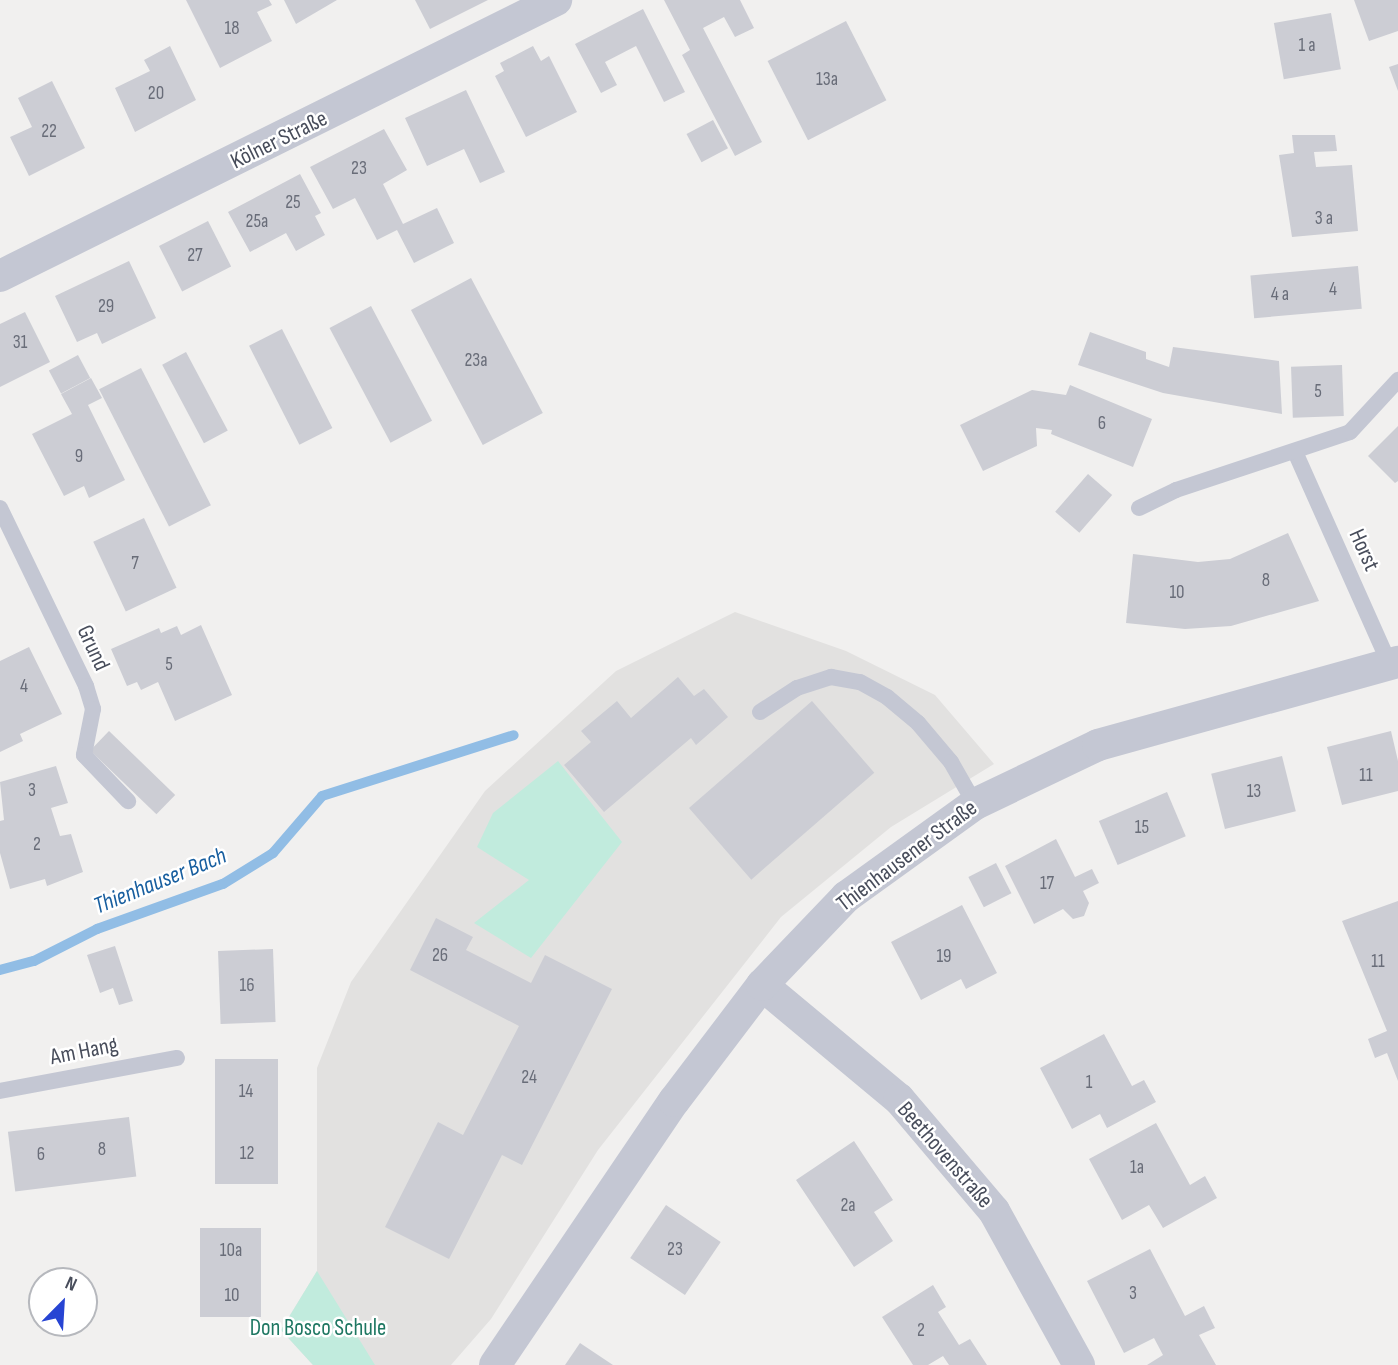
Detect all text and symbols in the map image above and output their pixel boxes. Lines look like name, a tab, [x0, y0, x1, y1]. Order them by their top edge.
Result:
house number: 18	[225, 18, 239, 40]
house number: 1 a	[1299, 35, 1315, 57]
house number: 13a	[816, 69, 838, 91]
house number: 20	[148, 83, 164, 105]
street label: Kölner Straße	[226, 105, 332, 175]
house number: 22	[41, 121, 57, 143]
house number: 23	[351, 158, 367, 180]
house number: 25	[285, 192, 301, 214]
house number: 3 a	[1315, 208, 1333, 230]
house number: 25a	[246, 211, 268, 233]
house number: 27	[187, 245, 203, 267]
house number: 4	[1329, 279, 1337, 301]
house number: 4 a	[1271, 284, 1289, 306]
house number: 29	[98, 296, 114, 318]
house number: 31	[13, 332, 27, 354]
house number: 23a	[464, 350, 488, 372]
house number: 5	[1314, 381, 1322, 403]
house number: 6	[1098, 413, 1106, 435]
house number: 9	[75, 446, 83, 468]
street label: Horst	[1343, 525, 1385, 575]
house number: 7	[131, 553, 139, 575]
house number: 8	[1262, 570, 1270, 592]
house number: 10	[1169, 582, 1185, 604]
street label: Grund	[71, 621, 115, 675]
house number: 5	[165, 654, 173, 676]
house number: 4	[20, 676, 28, 698]
house number: 11	[1359, 765, 1373, 787]
house number: 3	[28, 780, 36, 802]
house number: 13	[1247, 781, 1261, 803]
street label: Thienhausener Straße	[831, 794, 983, 918]
house number: 15	[1135, 817, 1149, 839]
house number: 2	[33, 834, 41, 856]
water label: Thienhauser Bach	[89, 841, 231, 921]
house number: 17	[1040, 873, 1054, 895]
house number: 26	[432, 945, 448, 967]
house number: 19	[936, 946, 952, 968]
house number: 11	[1371, 951, 1385, 973]
house number: 16	[240, 975, 254, 997]
street label: Am Hang	[48, 1031, 120, 1071]
house number: 24	[521, 1067, 537, 1089]
house number: 1	[1086, 1072, 1092, 1094]
house number: 14	[239, 1081, 253, 1103]
street label: Beethovenstraße	[891, 1096, 999, 1214]
house number: 8	[98, 1139, 106, 1161]
house number: 12	[240, 1143, 254, 1165]
house number: 6	[37, 1144, 45, 1166]
house number: 1a	[1130, 1157, 1144, 1179]
house number: 2a	[840, 1195, 856, 1217]
house number: 23	[667, 1239, 683, 1261]
house number: 10a	[220, 1240, 242, 1262]
north arrow	[28, 1267, 98, 1337]
text: N	[62, 1272, 80, 1297]
house number: 3	[1129, 1283, 1137, 1305]
house number: 10	[224, 1285, 240, 1307]
park label: Don Bosco Schule	[250, 1314, 386, 1342]
house number: 2	[917, 1320, 925, 1342]

